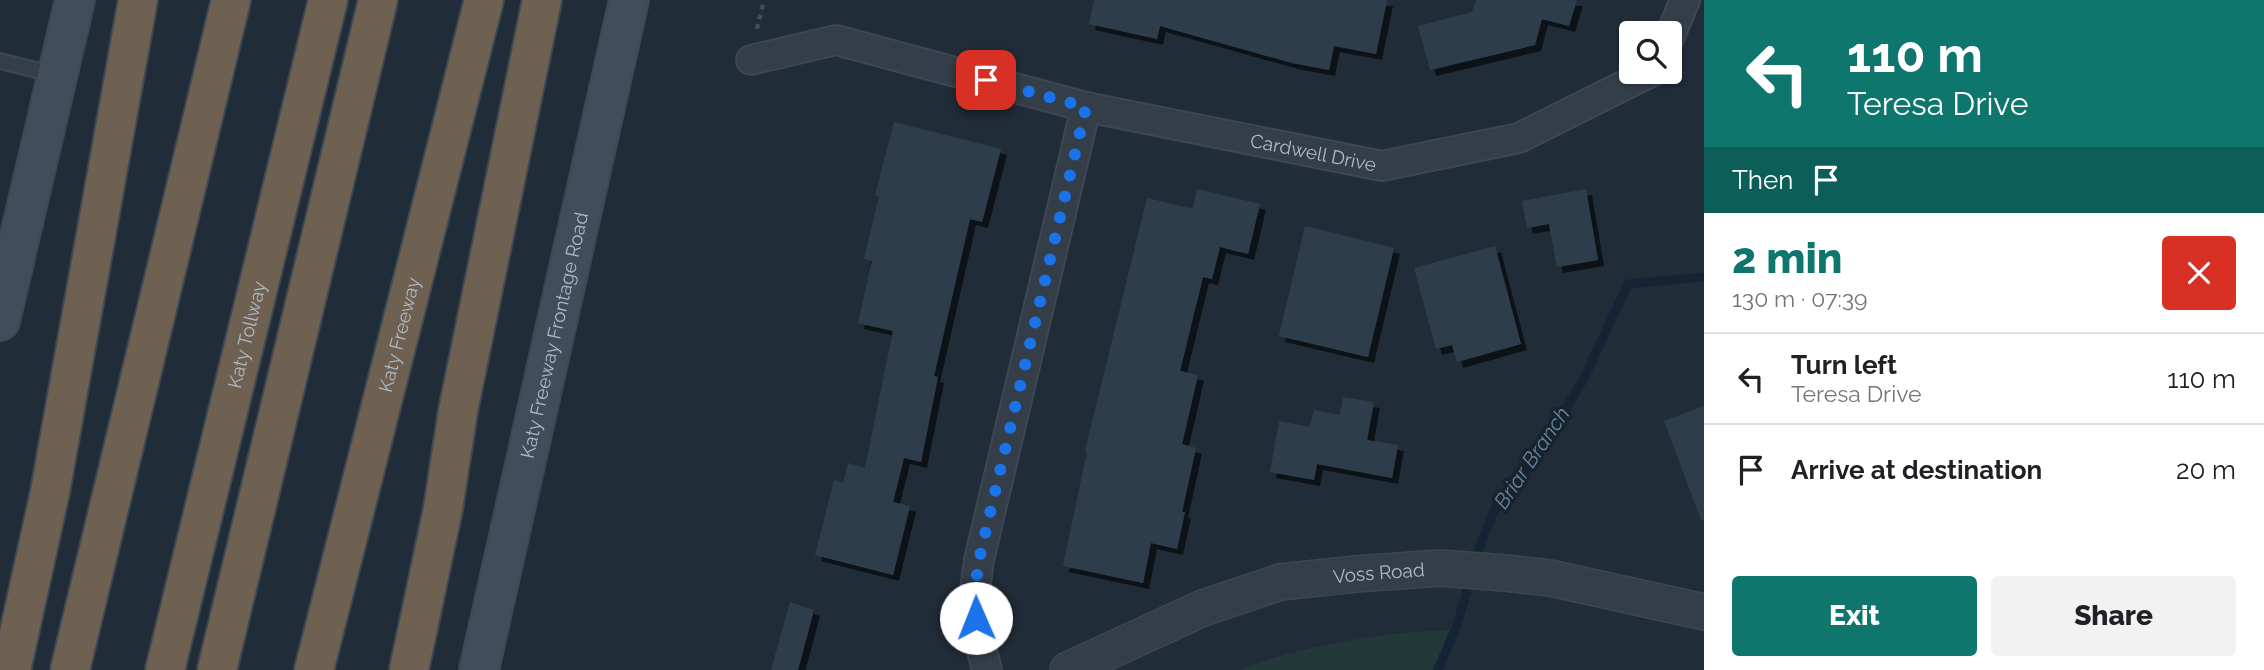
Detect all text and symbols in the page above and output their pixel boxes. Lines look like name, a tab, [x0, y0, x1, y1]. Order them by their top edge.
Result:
map controls	[1619, 21, 1682, 84]
button: search	[1619, 21, 1682, 84]
text: 110 m	[1847, 26, 1983, 83]
icon: left	[1732, 28, 1823, 119]
pin	[956, 50, 1016, 110]
icon: arrive	[967, 61, 1005, 99]
text: Teresa Drive	[1847, 85, 2029, 122]
street label: Cardwell Drive	[1249, 129, 1378, 176]
icon: arrive	[1807, 161, 1845, 199]
text: Then	[1732, 165, 1793, 195]
street label: Katy Freeway Frontage Road	[516, 210, 592, 460]
text: 2 min	[1732, 234, 1842, 283]
button: close	[2162, 236, 2236, 310]
street label: Katy Freeway	[374, 275, 424, 395]
street label: Katy Tollway	[223, 279, 270, 391]
text: 130 m · 07:39	[1732, 285, 1868, 312]
text: Turn left	[1791, 350, 1897, 380]
icon: left	[1732, 360, 1770, 398]
text: 110 m	[2167, 364, 2236, 394]
text: Teresa Drive	[1791, 380, 1922, 407]
water label: Briar Branch	[1488, 402, 1575, 513]
icon: arrive	[1732, 451, 1770, 489]
text: Arrive at destination	[1791, 455, 2042, 485]
text: 20 m	[2176, 455, 2236, 485]
street label: Voss Road	[1332, 558, 1425, 587]
button: Exit	[1732, 576, 1977, 656]
button: Share	[1991, 576, 2236, 656]
position arrow	[939, 581, 1013, 655]

